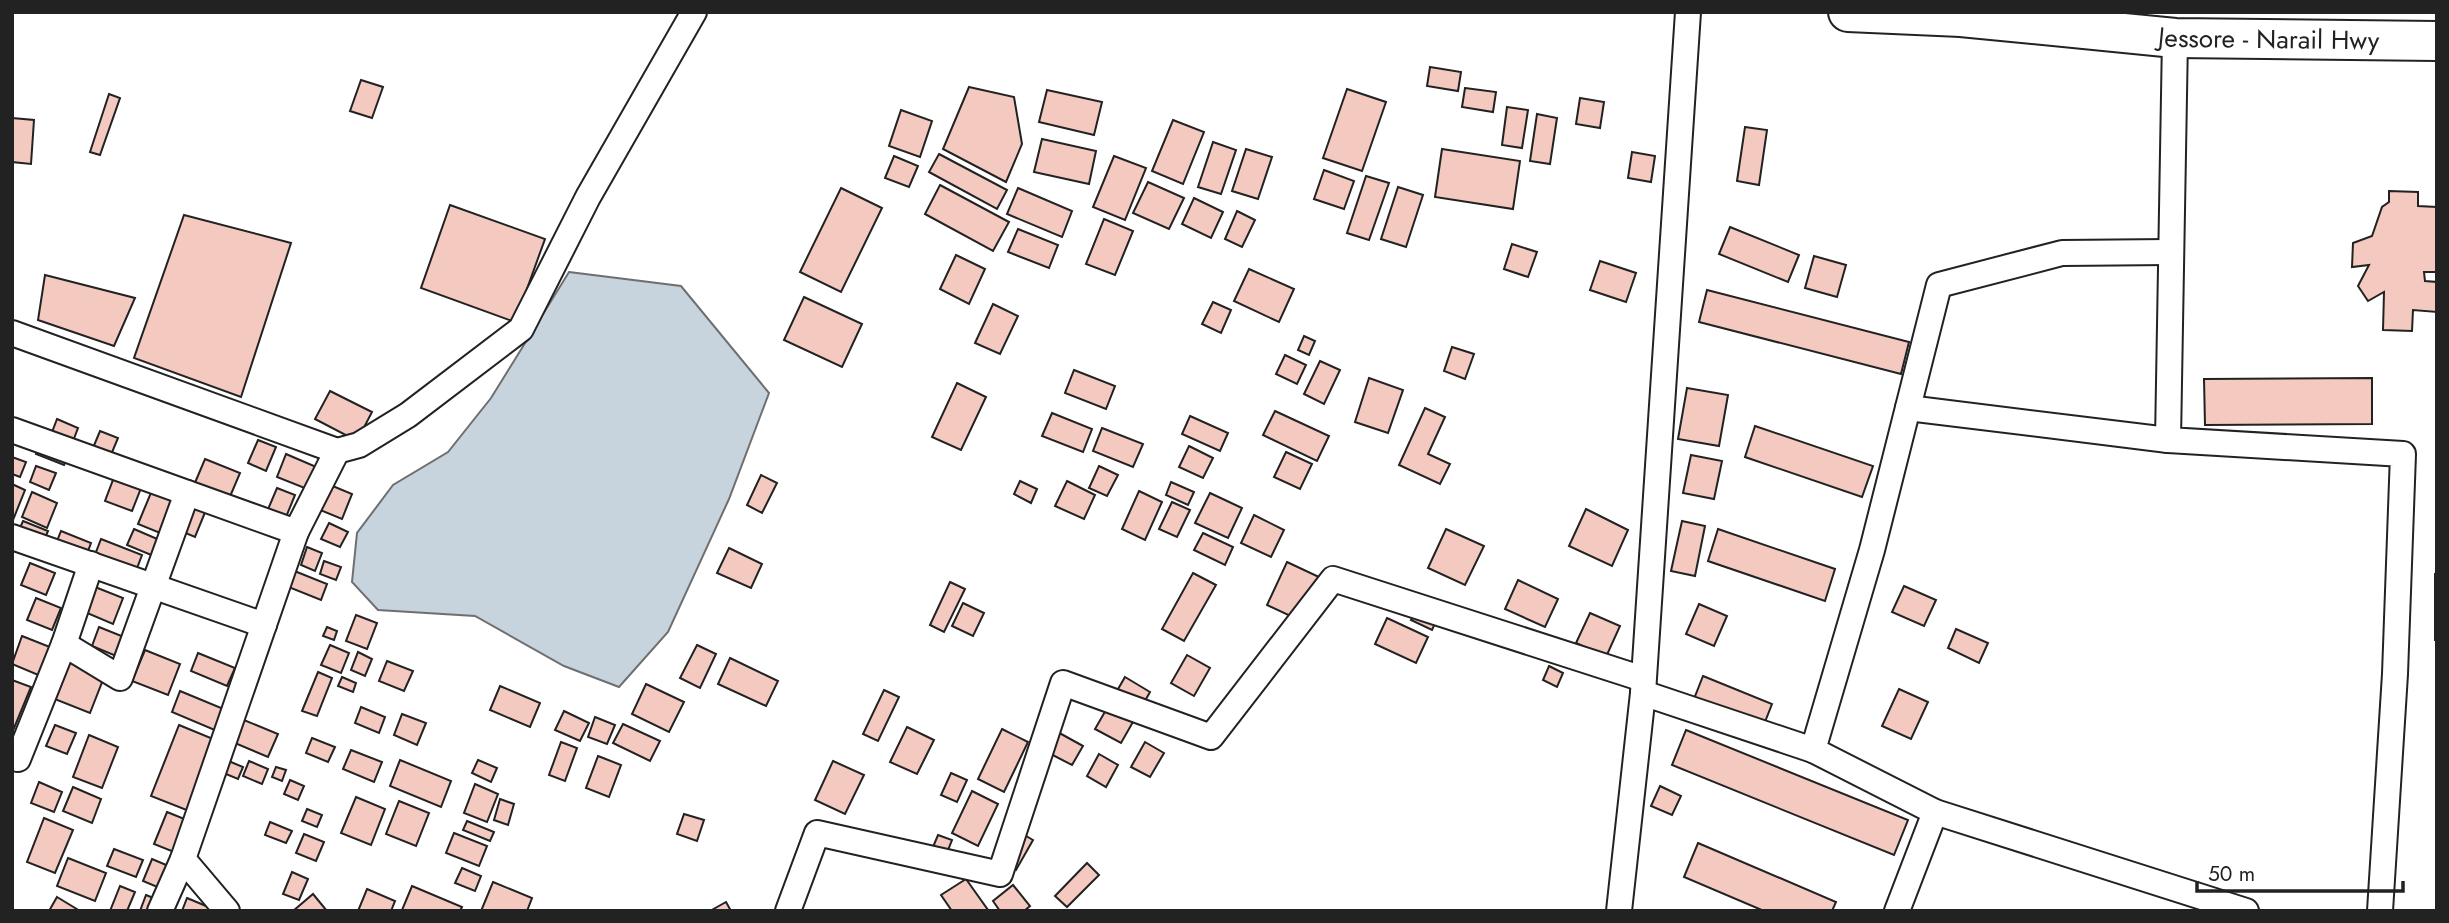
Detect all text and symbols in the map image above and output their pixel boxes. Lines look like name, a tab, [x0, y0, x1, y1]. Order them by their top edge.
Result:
street label: Jessore - Narail Hwy	[2154, 17, 2380, 59]
scale bar	[2197, 850, 2404, 894]
text: 50 m	[2208, 859, 2255, 889]

